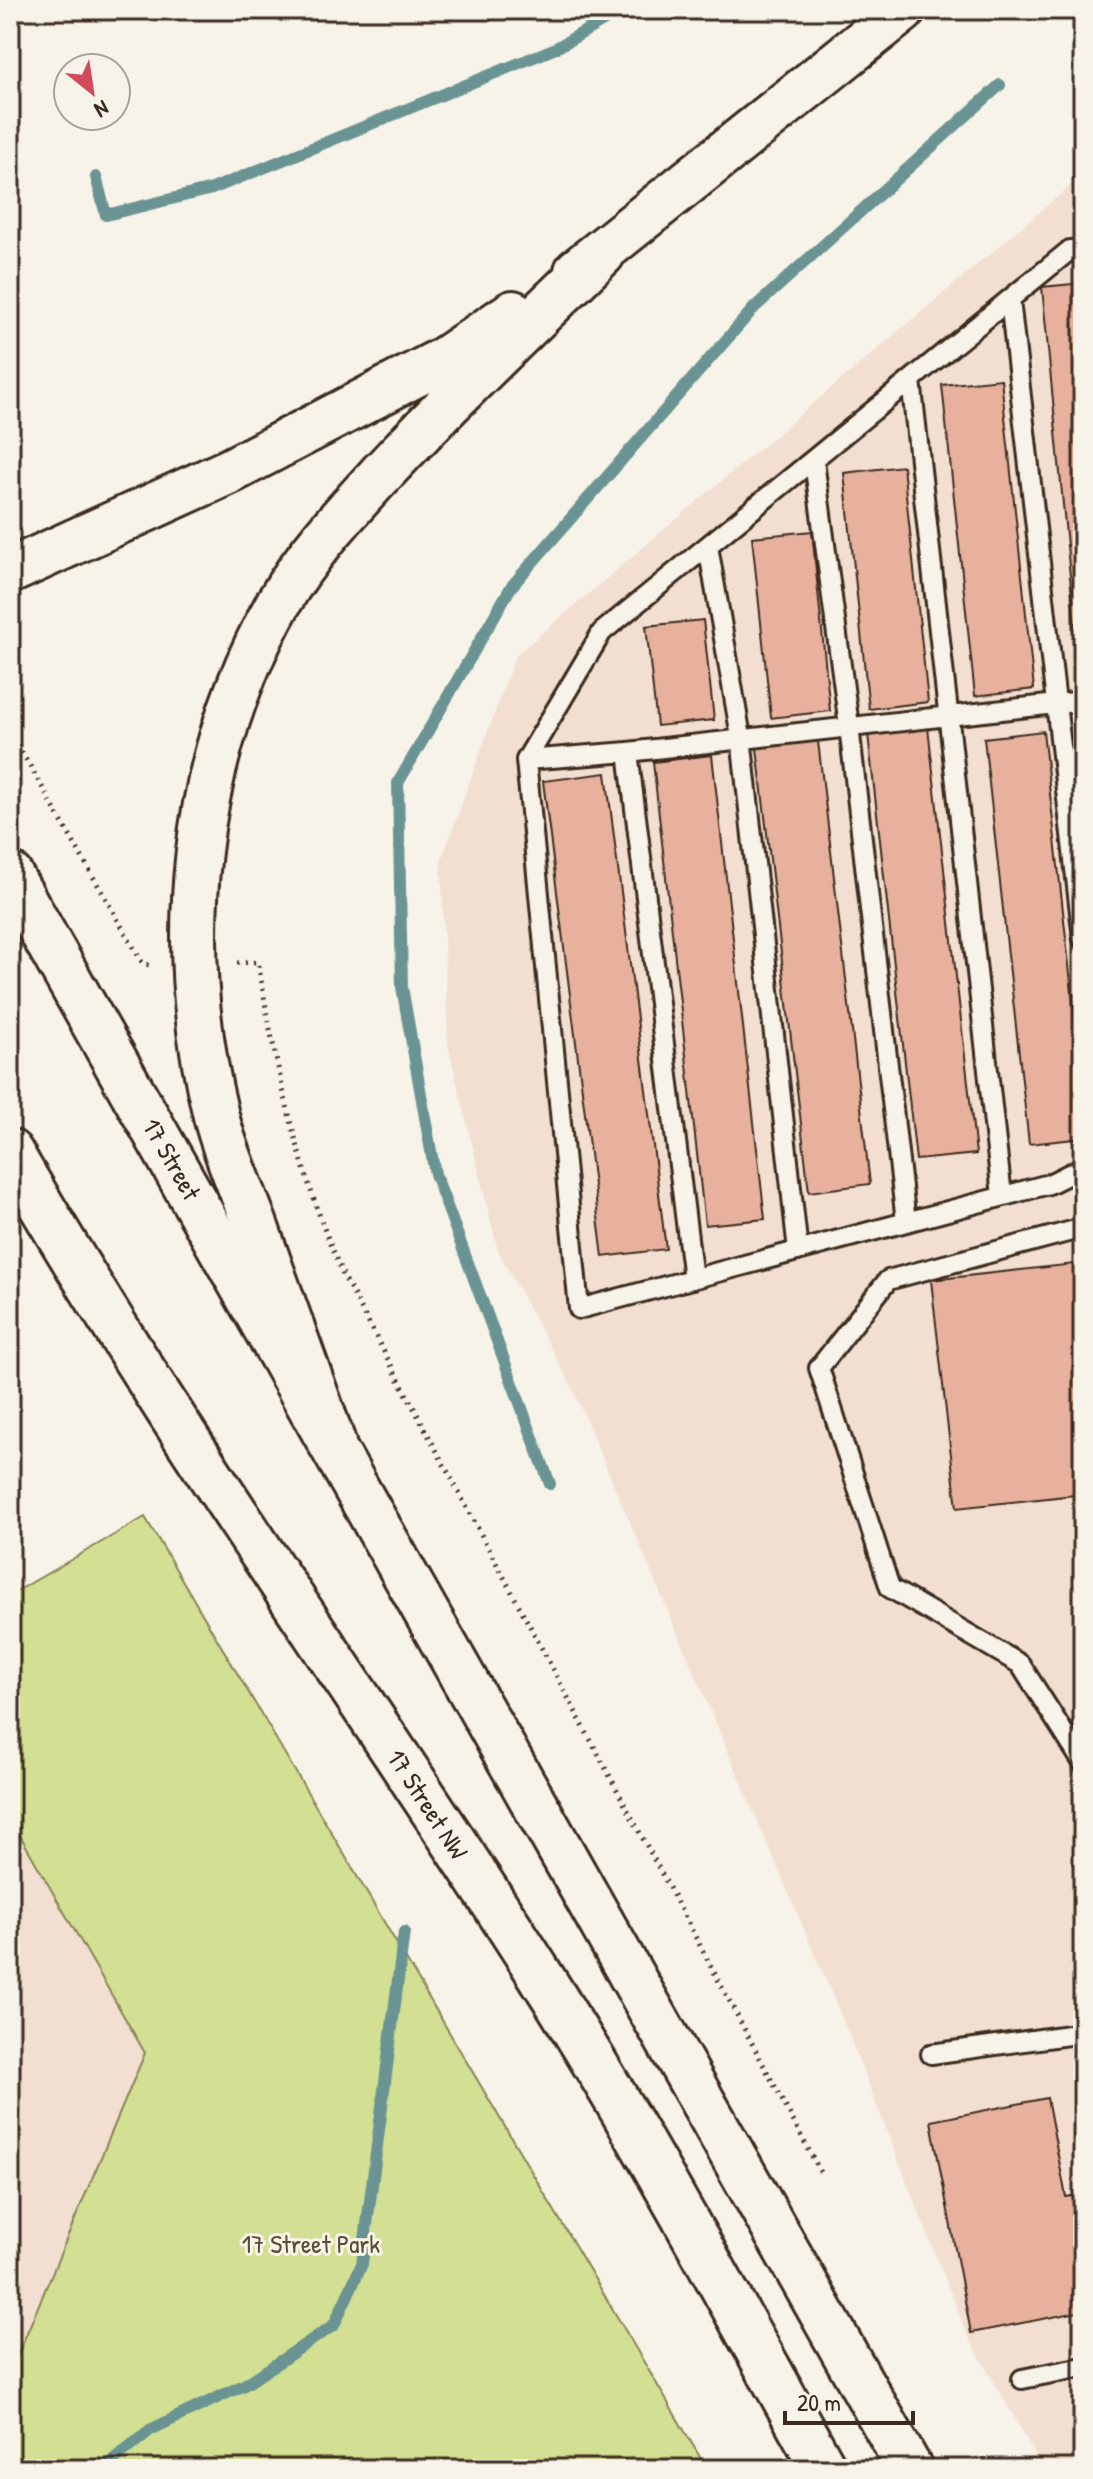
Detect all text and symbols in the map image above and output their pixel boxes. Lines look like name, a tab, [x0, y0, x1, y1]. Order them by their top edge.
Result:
north arrow	[52, 52, 132, 132]
text: N	[89, 93, 115, 125]
street label: 17 Street	[135, 1112, 210, 1207]
street label: 17 Street NW	[379, 1742, 477, 1866]
park label: 17 Street Park	[242, 2226, 380, 2261]
scale bar	[785, 2375, 913, 2425]
text: 20 m	[797, 2386, 841, 2418]

